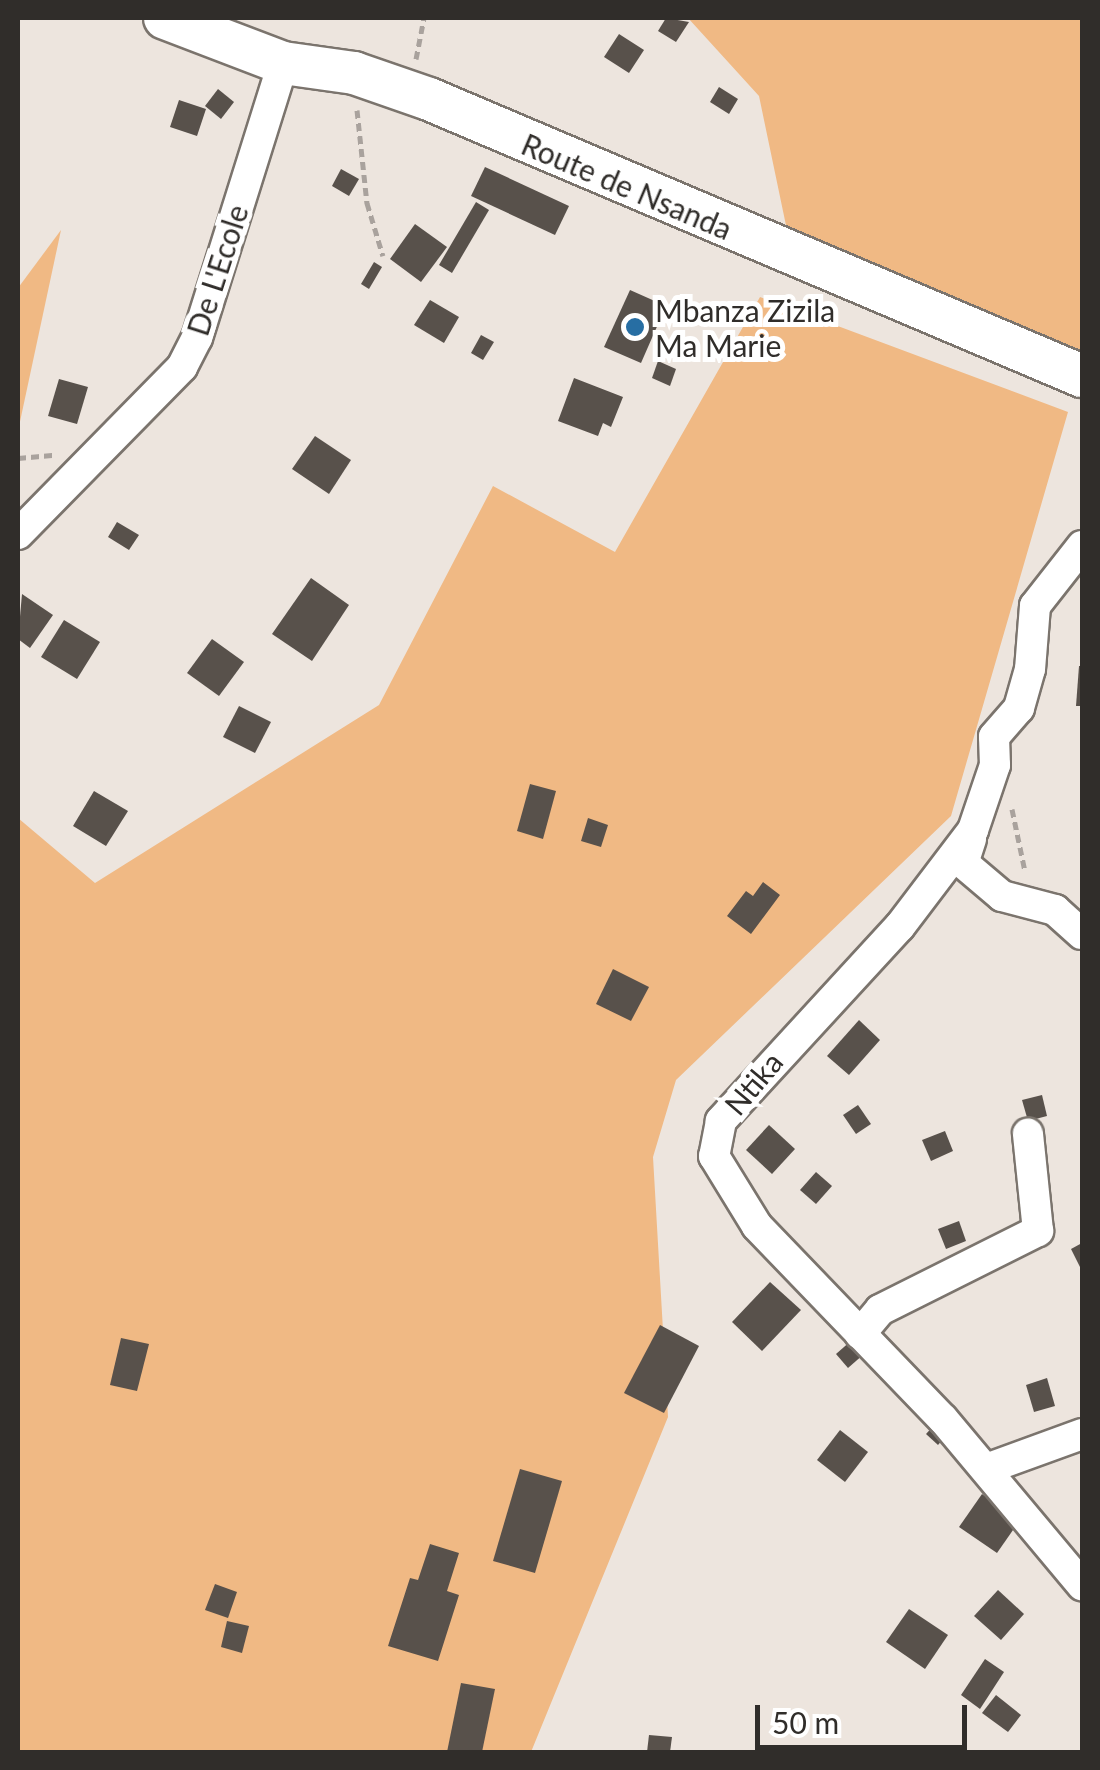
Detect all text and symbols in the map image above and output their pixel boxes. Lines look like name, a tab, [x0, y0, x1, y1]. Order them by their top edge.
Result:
street label: Route de Nsanda	[516, 125, 738, 247]
street label: De L'Ecole	[179, 200, 255, 340]
place label: Mbanza Zizila Ma Marie	[655, 292, 835, 362]
marker: Mbanza Zizila Ma Marie	[624, 316, 646, 338]
street label: Ntika	[716, 1044, 790, 1122]
scale bar	[760, 1685, 972, 1747]
text: 50 m	[772, 1704, 839, 1740]

